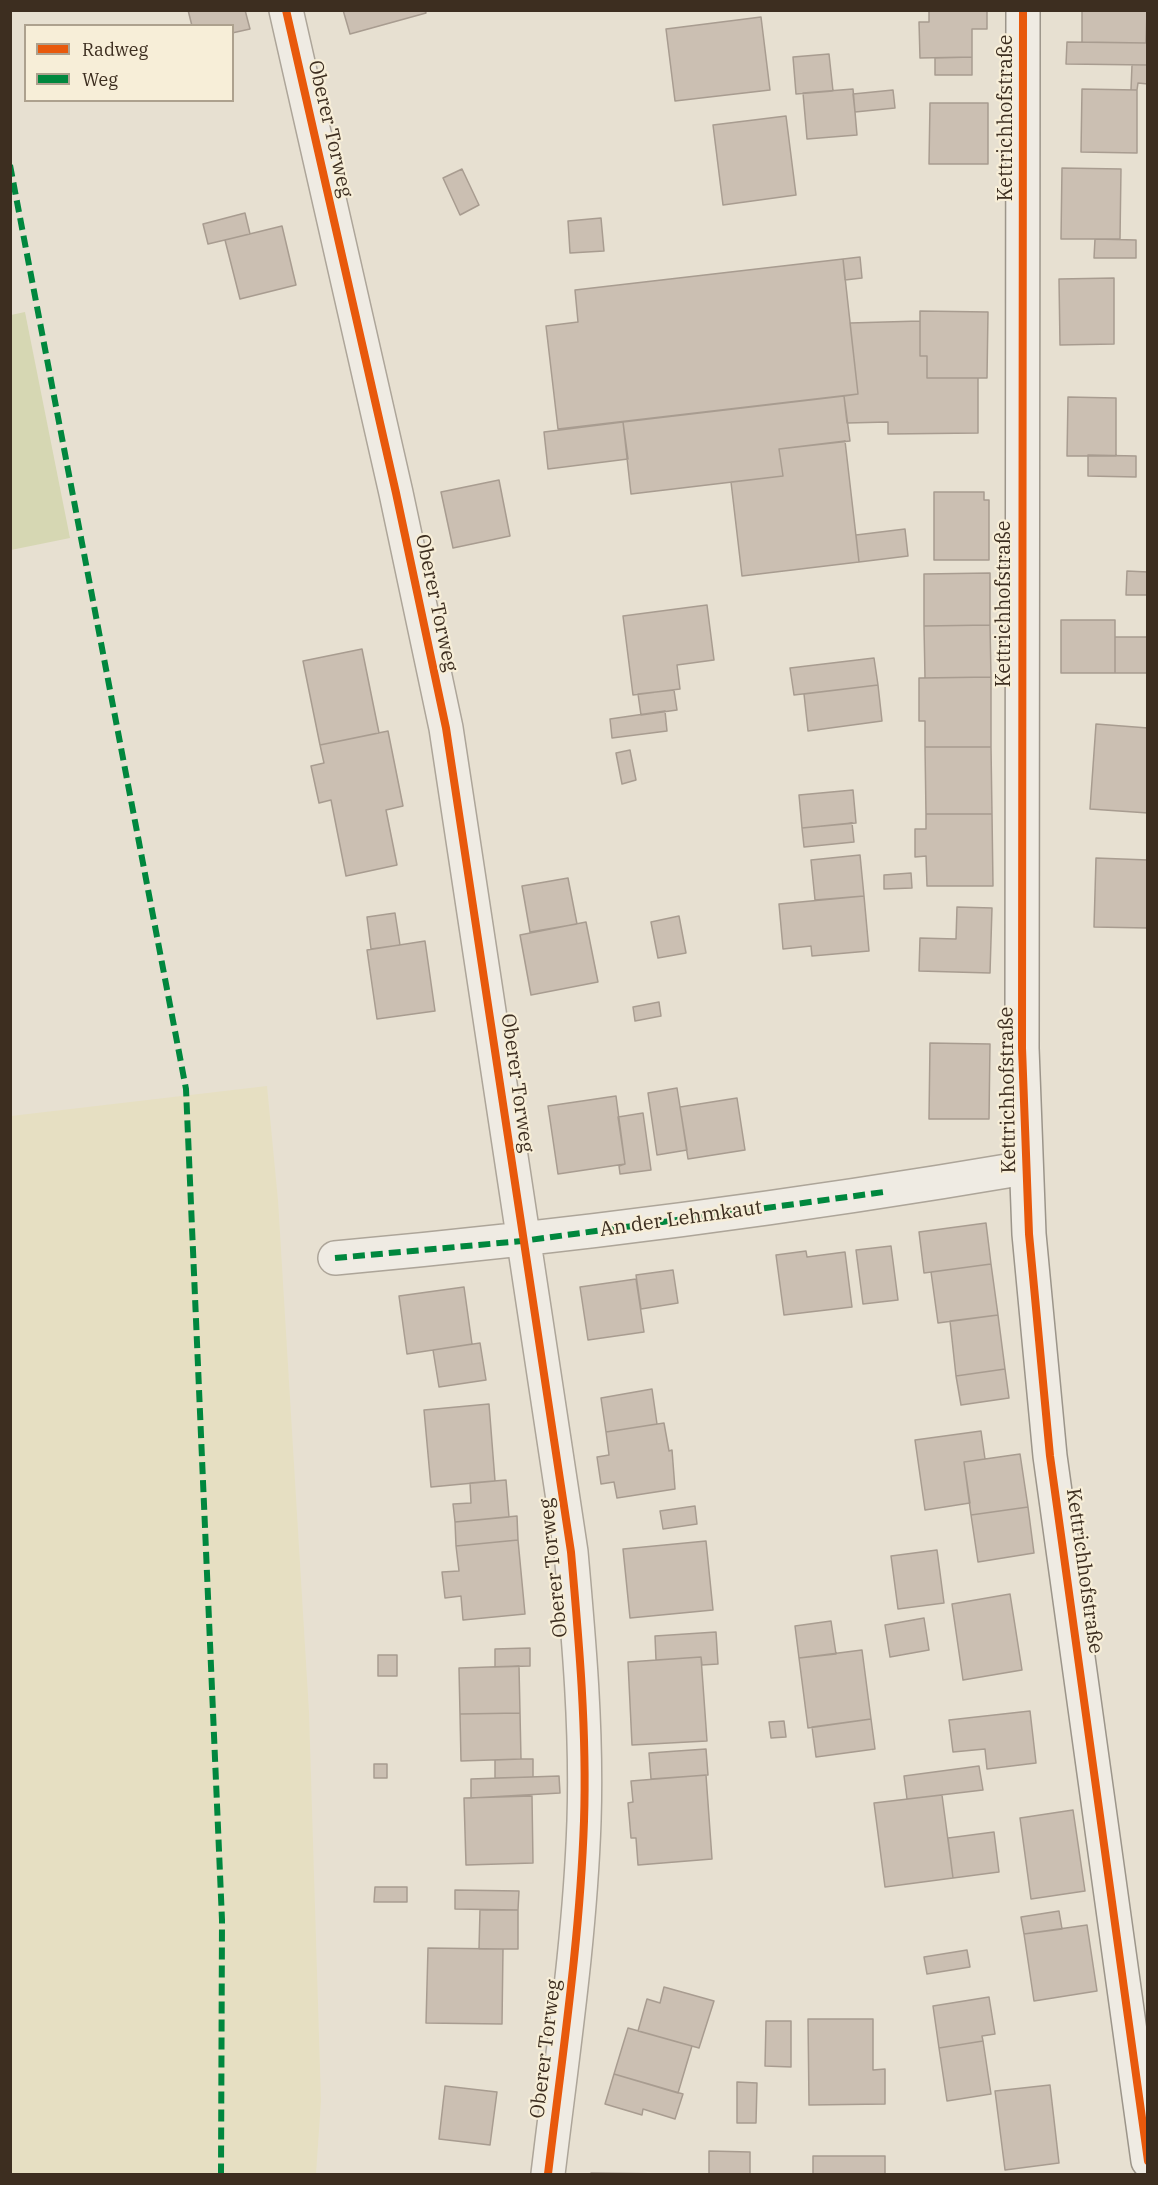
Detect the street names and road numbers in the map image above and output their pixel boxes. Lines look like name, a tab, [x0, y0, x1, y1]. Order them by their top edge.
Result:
street label: Kettrichhofstraße	[994, 35, 1018, 201]
street label: Oberer Torweg	[303, 58, 357, 200]
street label: Kettrichhofstraße	[992, 521, 1016, 687]
street label: Oberer Torweg	[410, 532, 462, 674]
street label: Kettrichhofstraße	[995, 1006, 1021, 1174]
street label: Oberer Torweg	[495, 1012, 539, 1154]
street label: An der Lehmkaut	[598, 1196, 764, 1242]
street label: Kettrichhofstraße	[1061, 1487, 1107, 1655]
street label: Oberer Torweg	[535, 1497, 573, 1639]
street label: Oberer Torweg	[526, 1978, 566, 2120]

